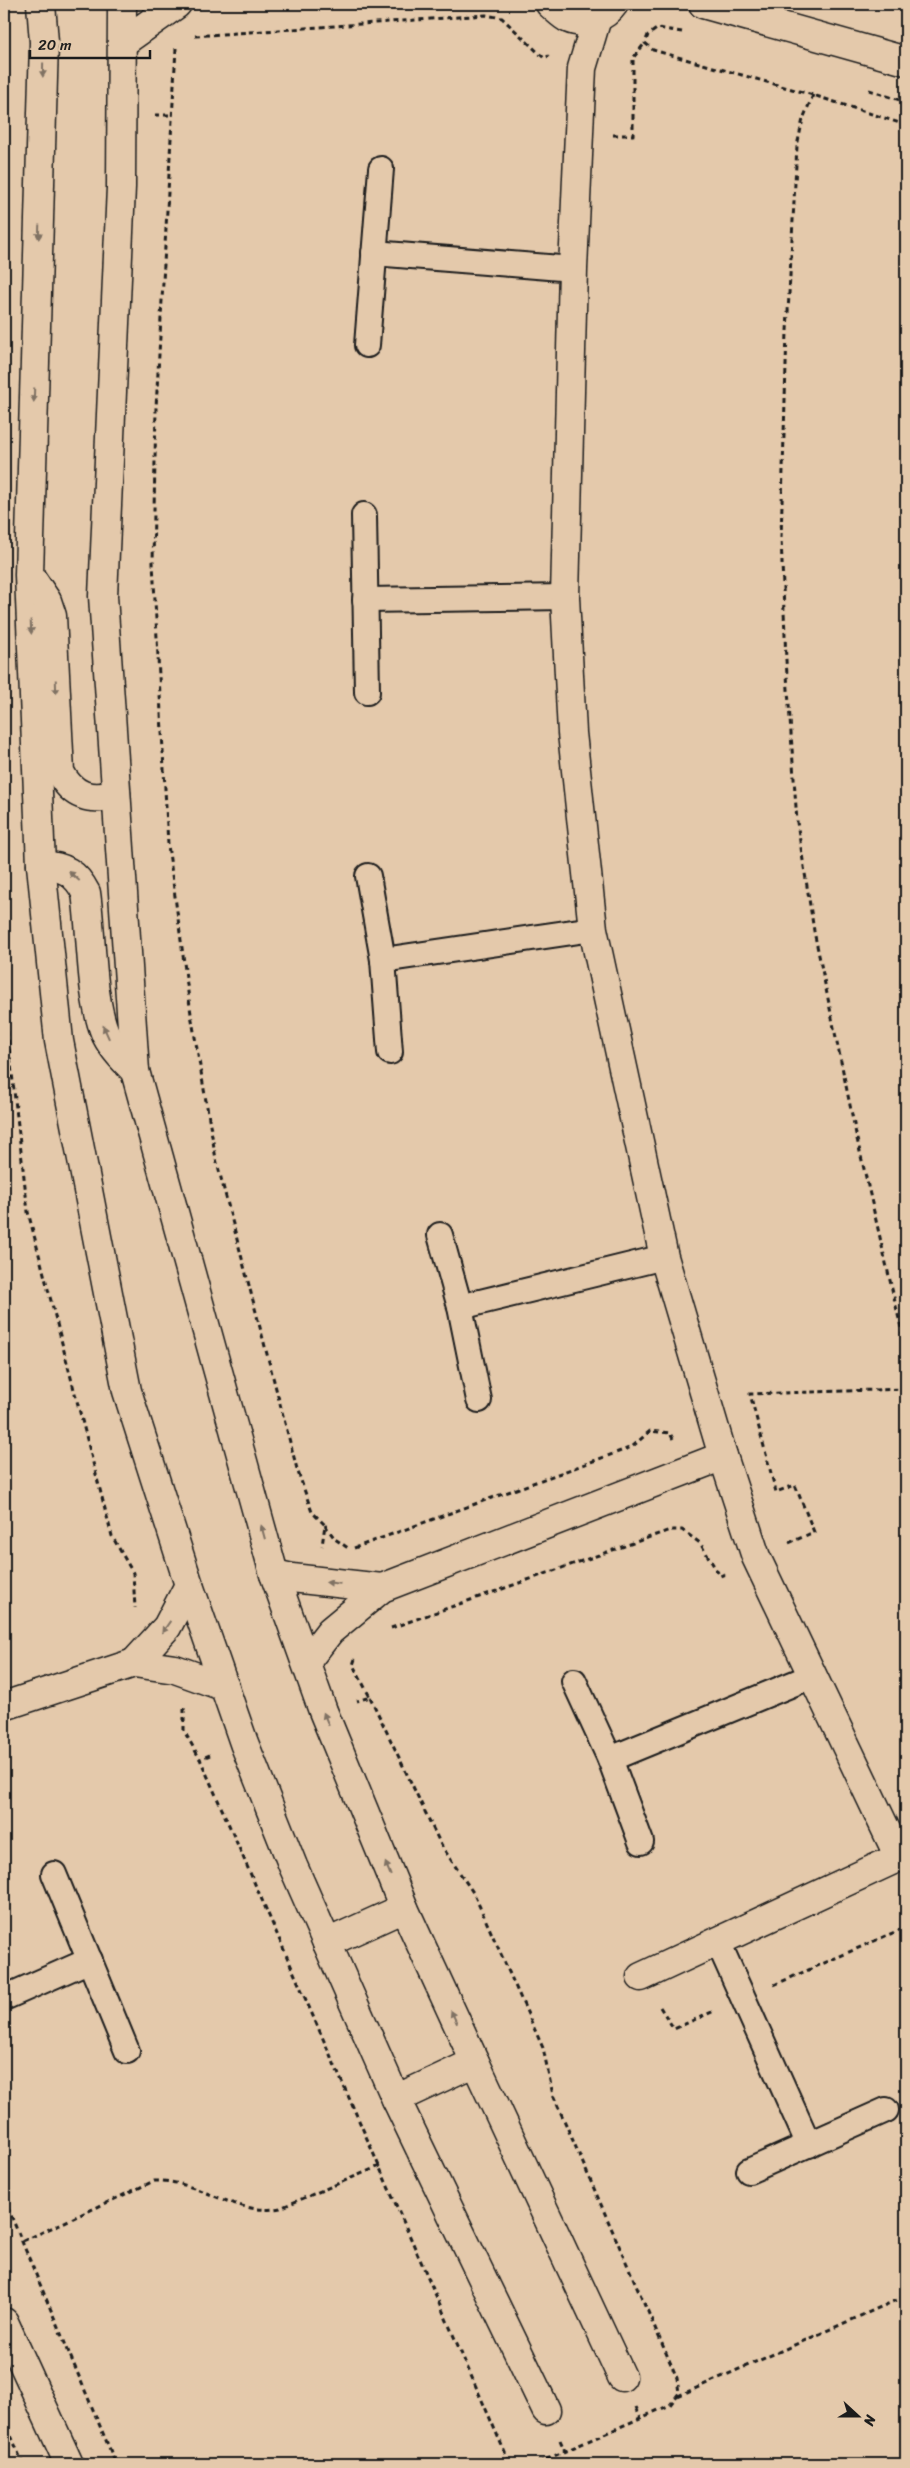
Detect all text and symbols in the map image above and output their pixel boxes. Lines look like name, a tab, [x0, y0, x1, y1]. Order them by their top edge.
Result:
scale bar	[30, 28, 150, 60]
text: 20 m	[38, 32, 72, 58]
one-way arrow	[39, 62, 47, 78]
one-way arrow	[35, 225, 43, 241]
one-way arrow	[30, 387, 38, 403]
one-way arrow	[27, 619, 35, 635]
one-way arrow	[52, 679, 60, 695]
one-way arrow	[68, 871, 81, 882]
one-way arrow	[102, 1025, 110, 1039]
one-way arrow	[259, 1524, 267, 1539]
one-way arrow	[325, 1579, 341, 1587]
one-way arrow	[161, 1620, 171, 1634]
one-way arrow	[322, 1711, 330, 1726]
one-way arrow	[384, 1861, 392, 1876]
one-way arrow	[450, 2010, 458, 2024]
north arrow	[832, 2390, 882, 2440]
text: N	[856, 2411, 883, 2430]

